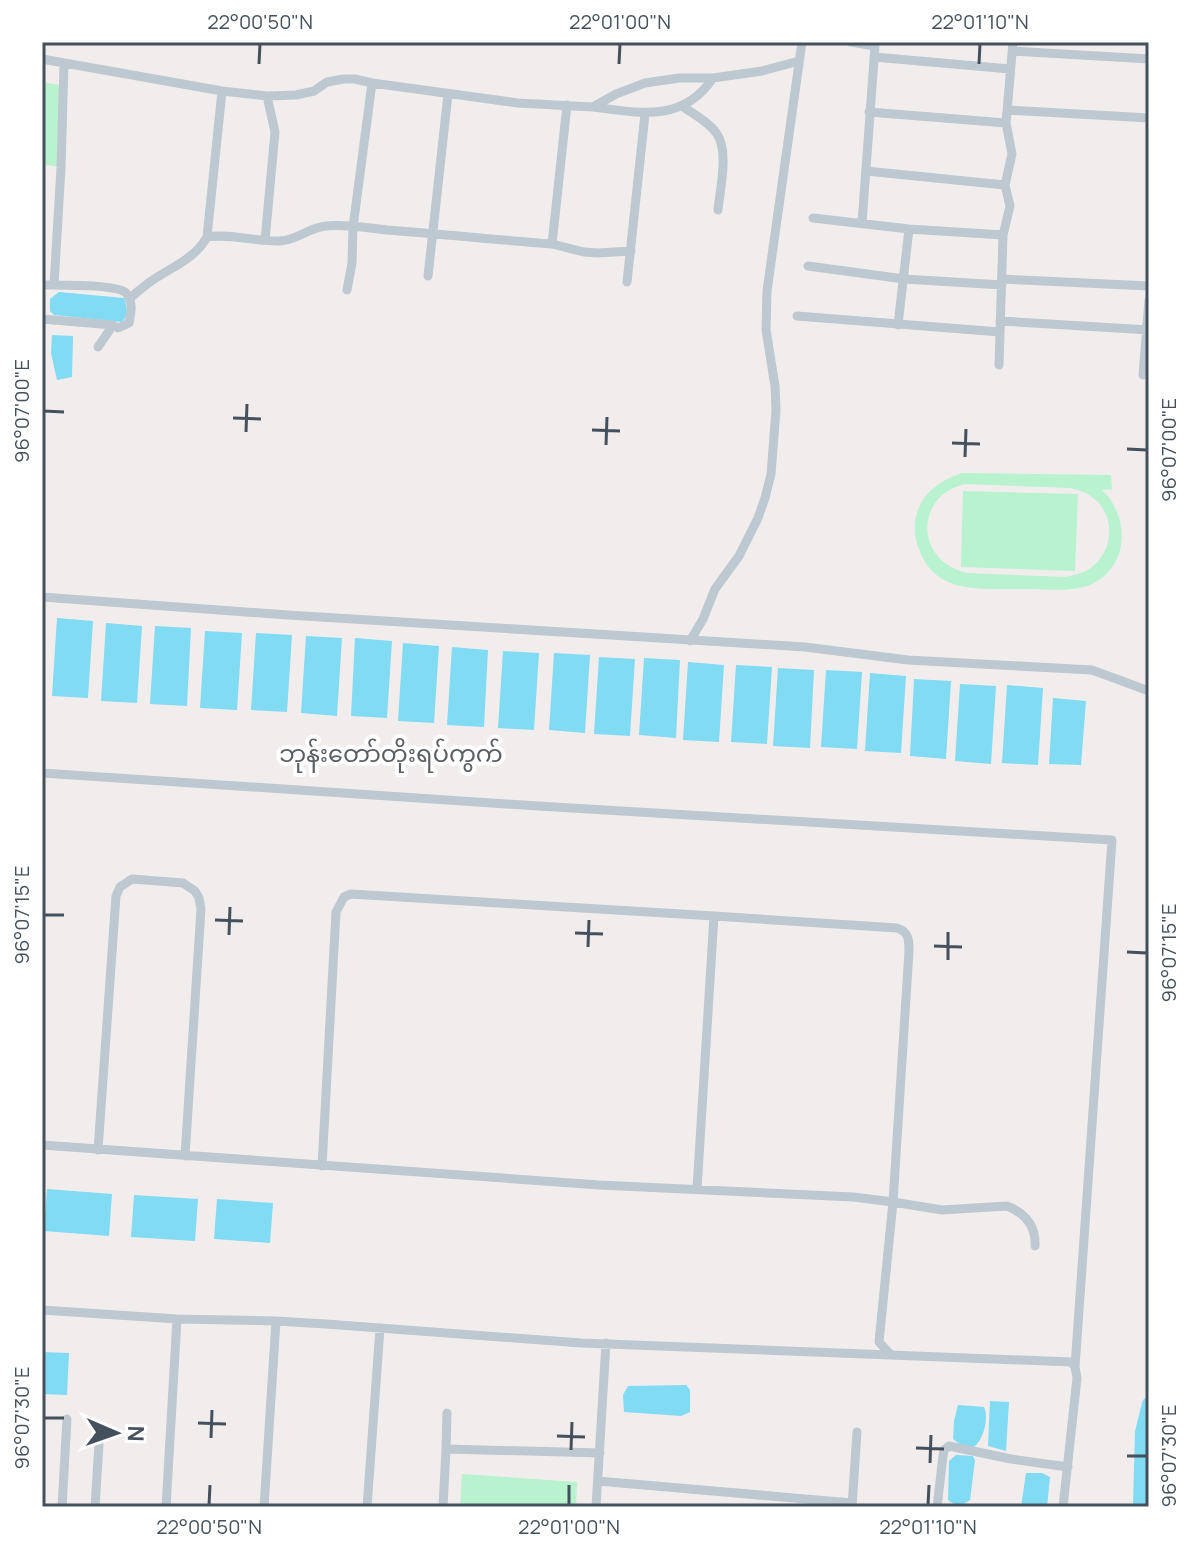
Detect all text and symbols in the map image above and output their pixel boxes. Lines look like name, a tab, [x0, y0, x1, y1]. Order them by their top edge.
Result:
text: 22°00'50"N	[207, 8, 313, 35]
text: 22°01'00"N	[569, 8, 671, 35]
text: 22°01'10"N	[931, 8, 1029, 35]
text: 96°07'00"E	[8, 359, 35, 463]
text: 96°07'00"E	[1155, 398, 1182, 502]
district label: ဘုန်းတော်တိုးရပ်ကွက်	[279, 736, 503, 773]
text: 96°07'15"E	[8, 866, 35, 964]
text: 96°07'15"E	[1155, 904, 1182, 1002]
text: 96°07'30"E	[8, 1367, 35, 1469]
north arrow	[76, 1393, 156, 1473]
text: 96°07'30"E	[1155, 1405, 1182, 1507]
text: N	[121, 1425, 151, 1442]
text: 22°00'50"N	[156, 1513, 262, 1540]
text: 22°01'00"N	[518, 1513, 620, 1540]
text: 22°01'10"N	[879, 1513, 977, 1540]

